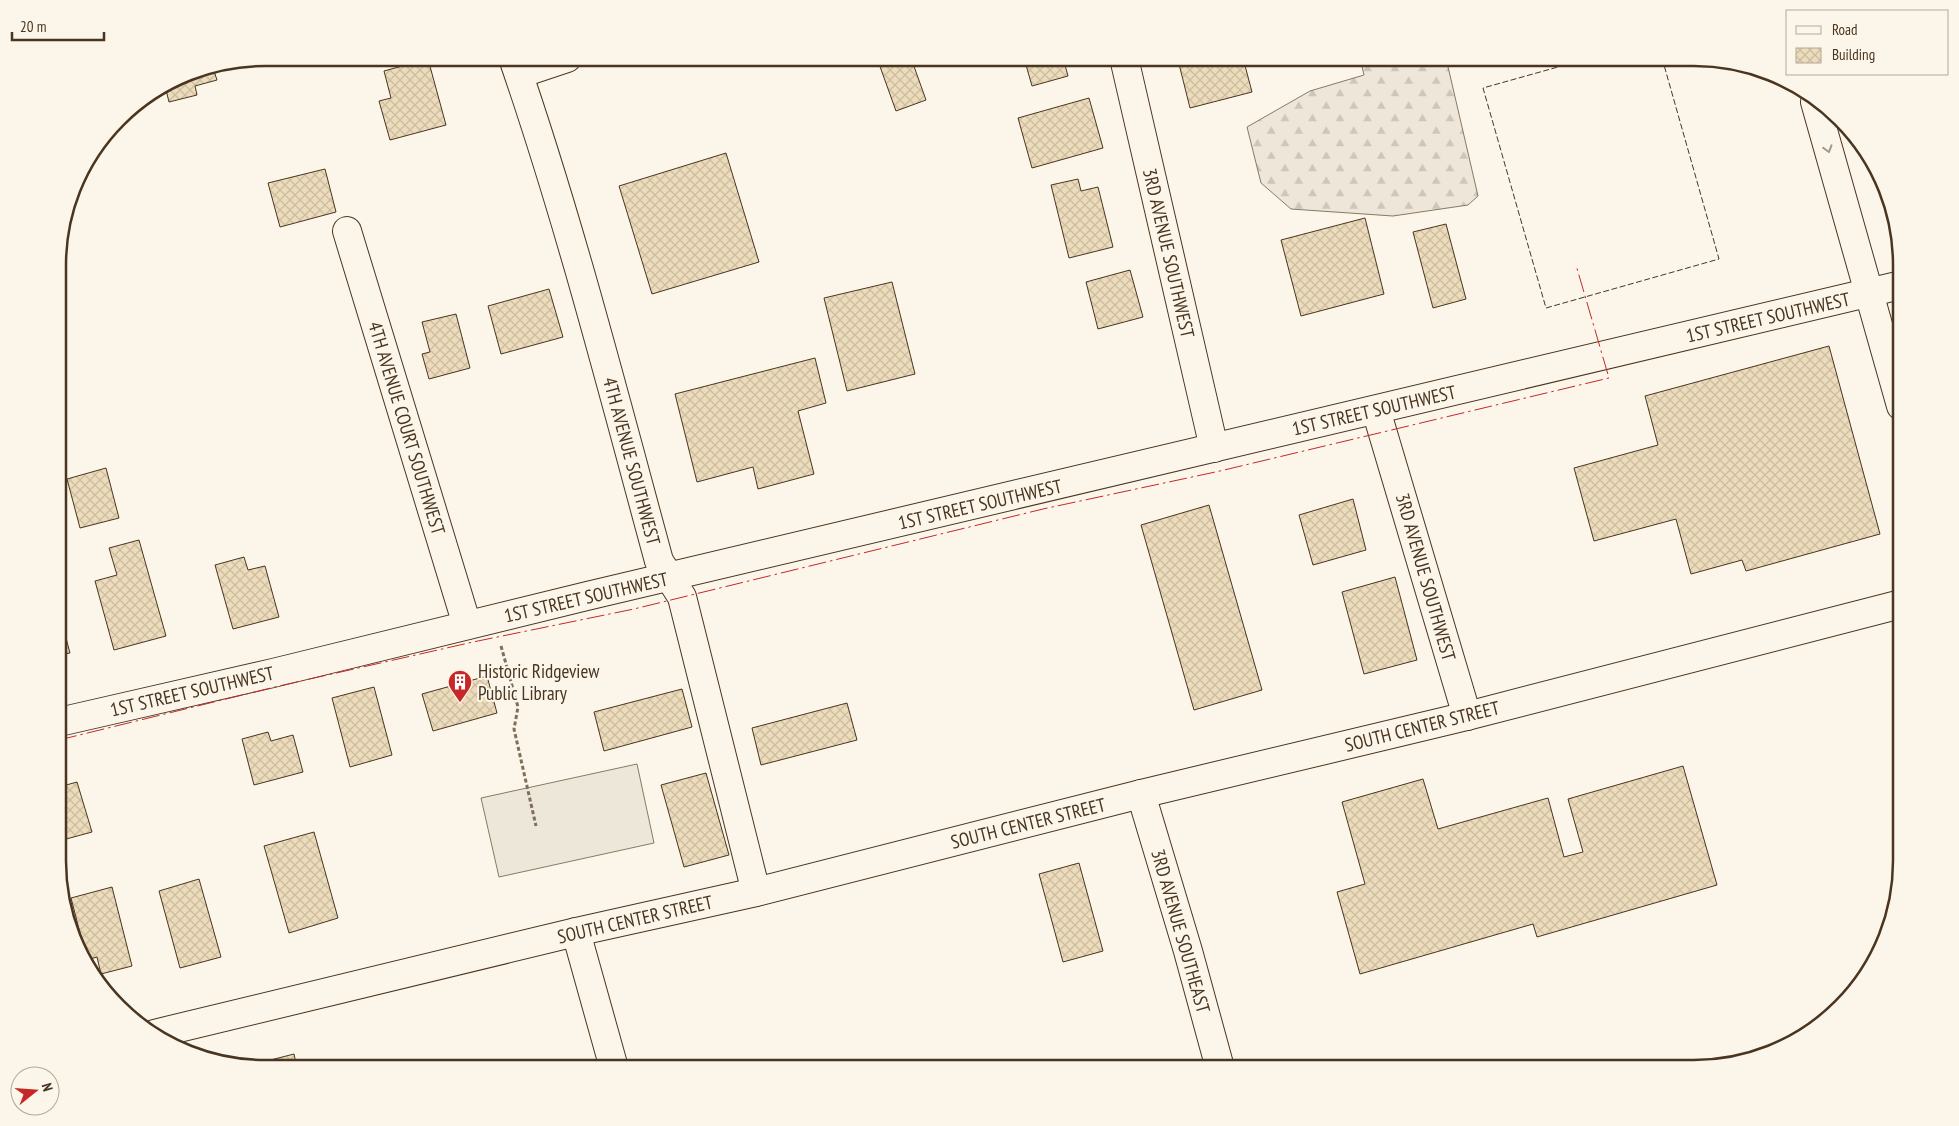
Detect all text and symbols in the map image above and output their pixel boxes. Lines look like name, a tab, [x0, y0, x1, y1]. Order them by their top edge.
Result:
scale bar	[12, 10, 105, 42]
legend	[1786, 10, 1949, 75]
text: 20 m	[20, 17, 46, 36]
text: Road	[1832, 20, 1858, 39]
text: Building	[1832, 45, 1875, 64]
one-way arrow	[1823, 144, 1833, 152]
street label: 3RD AVENUE SOUTHWEST	[1138, 166, 1200, 341]
street label: 1ST STREET SOUTHWEST	[1684, 286, 1853, 348]
street label: 4TH AVENUE COURT SOUTHWEST	[363, 318, 451, 538]
street label: 4TH AVENUE SOUTHWEST	[598, 374, 666, 548]
street label: 1ST STREET SOUTHWEST	[1290, 379, 1459, 441]
street label: 1ST STREET SOUTHWEST	[896, 473, 1065, 535]
street label: 3RD AVENUE SOUTHWEST	[1391, 490, 1462, 664]
street label: 1ST STREET SOUTHWEST	[502, 566, 671, 628]
place label: Historic Ridgeview Public Library	[478, 659, 600, 705]
street label: 1ST STREET SOUTHWEST	[108, 660, 277, 722]
building icon: Historic Ridgeview Public Library	[447, 669, 473, 703]
street label: SOUTH CENTER STREET	[1342, 695, 1502, 757]
street label: SOUTH CENTER STREET	[948, 792, 1108, 854]
street label: 3RD AVENUE SOUTHEAST	[1146, 846, 1216, 1016]
street label: SOUTH CENTER STREET	[555, 889, 715, 949]
north arrow	[10, 1066, 60, 1116]
text: N	[38, 1081, 57, 1093]

